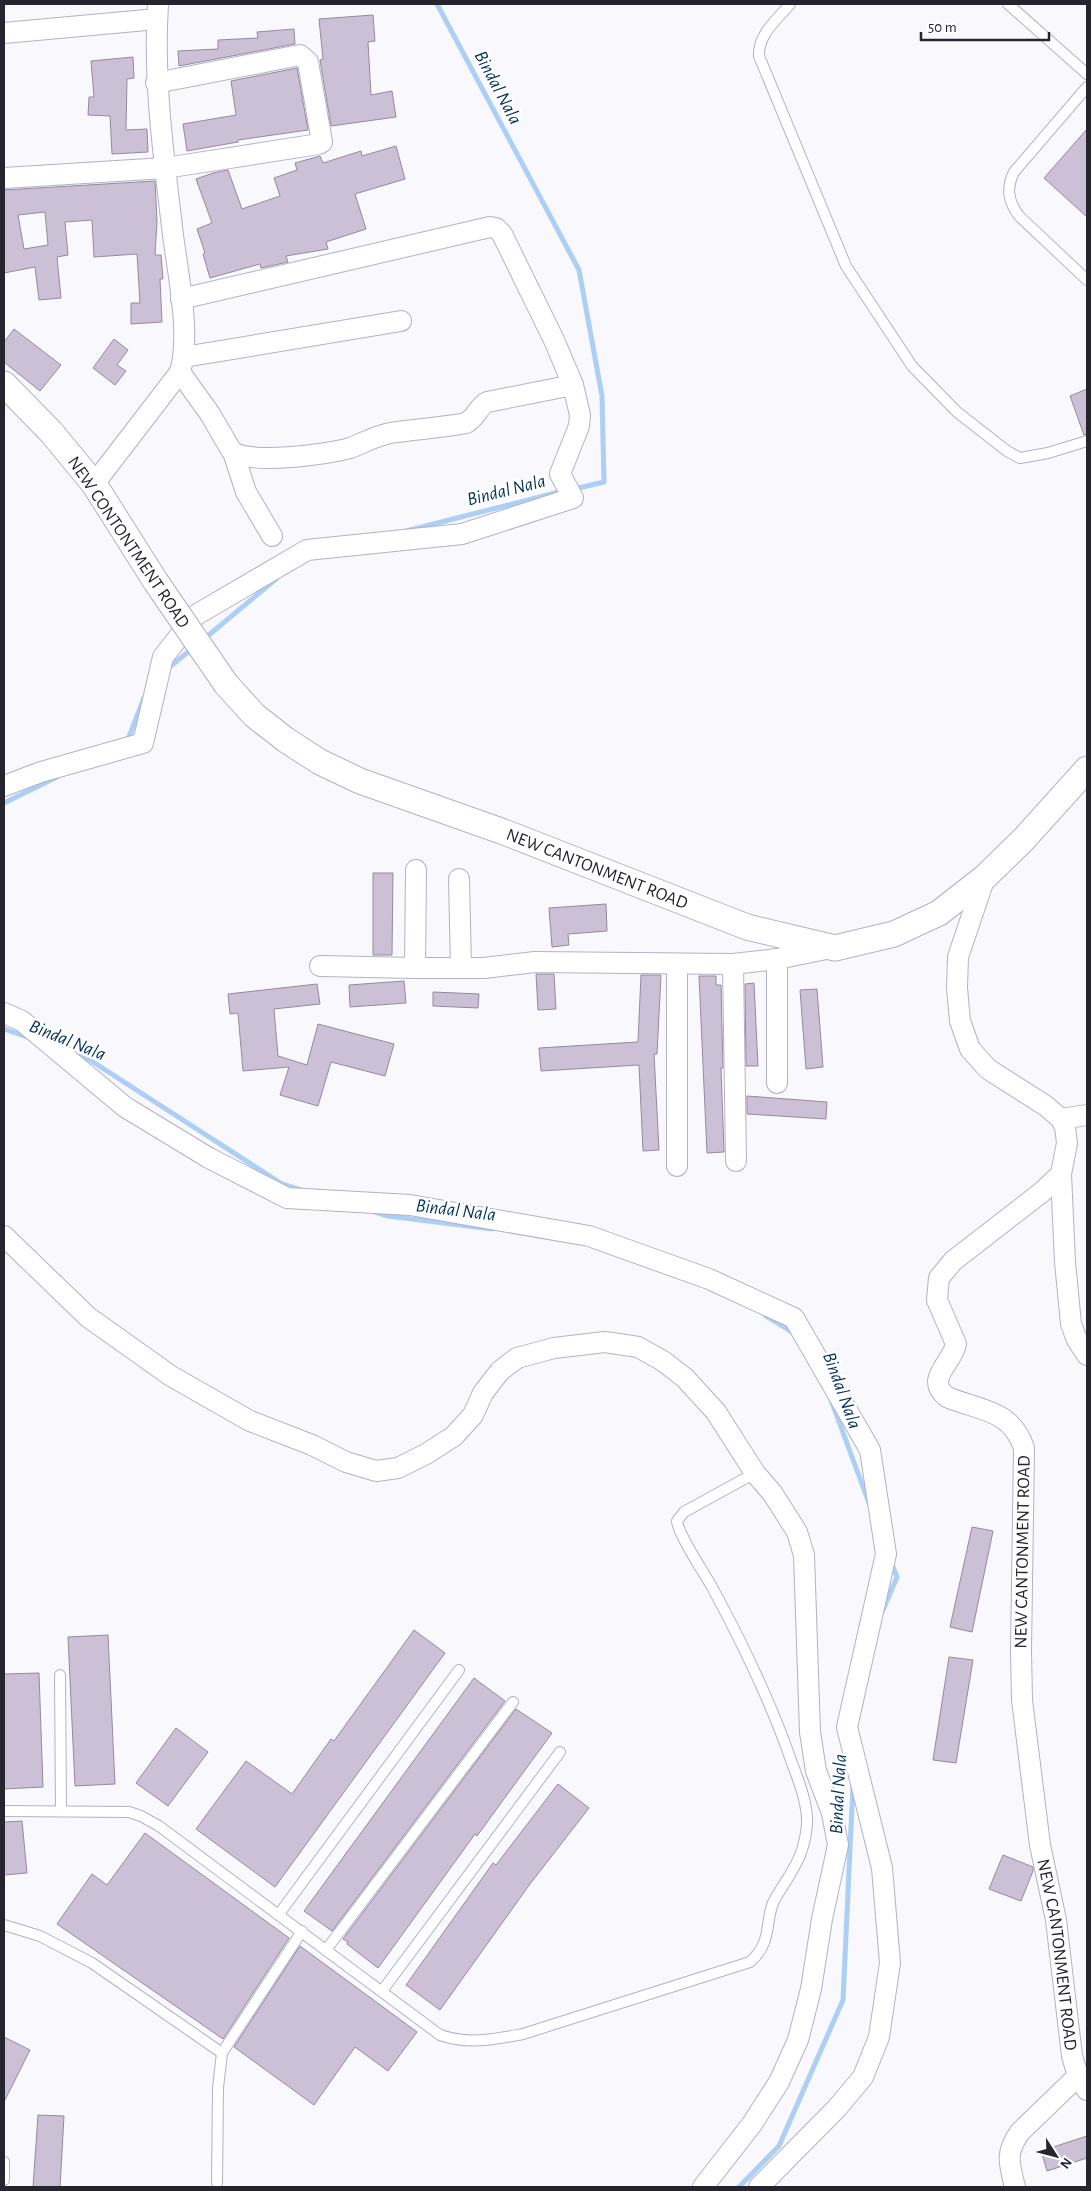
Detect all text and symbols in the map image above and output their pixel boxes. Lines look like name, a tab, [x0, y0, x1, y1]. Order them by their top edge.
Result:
scale bar	[921, 10, 1048, 42]
text: 50 m	[928, 20, 957, 35]
water label: Bindal Nala	[470, 48, 525, 128]
street label: NEW CONTONTMENT ROAD	[64, 453, 192, 632]
water label: Bindal Nala	[465, 472, 548, 509]
street label: NEW CANTONMENT ROAD	[503, 826, 690, 913]
water label: Bindal Nala	[27, 1017, 108, 1064]
water label: Bindal Nala	[415, 1196, 497, 1225]
water label: Bindal Nala	[819, 1349, 864, 1432]
street label: NEW CANTONMENT ROAD	[1012, 1455, 1034, 1649]
water label: Bindal Nala	[827, 1753, 850, 1835]
street label: NEW CANTONMENT ROAD	[1033, 1857, 1079, 2051]
north arrow	[1031, 2131, 1081, 2181]
text: N	[1057, 2155, 1074, 2171]

